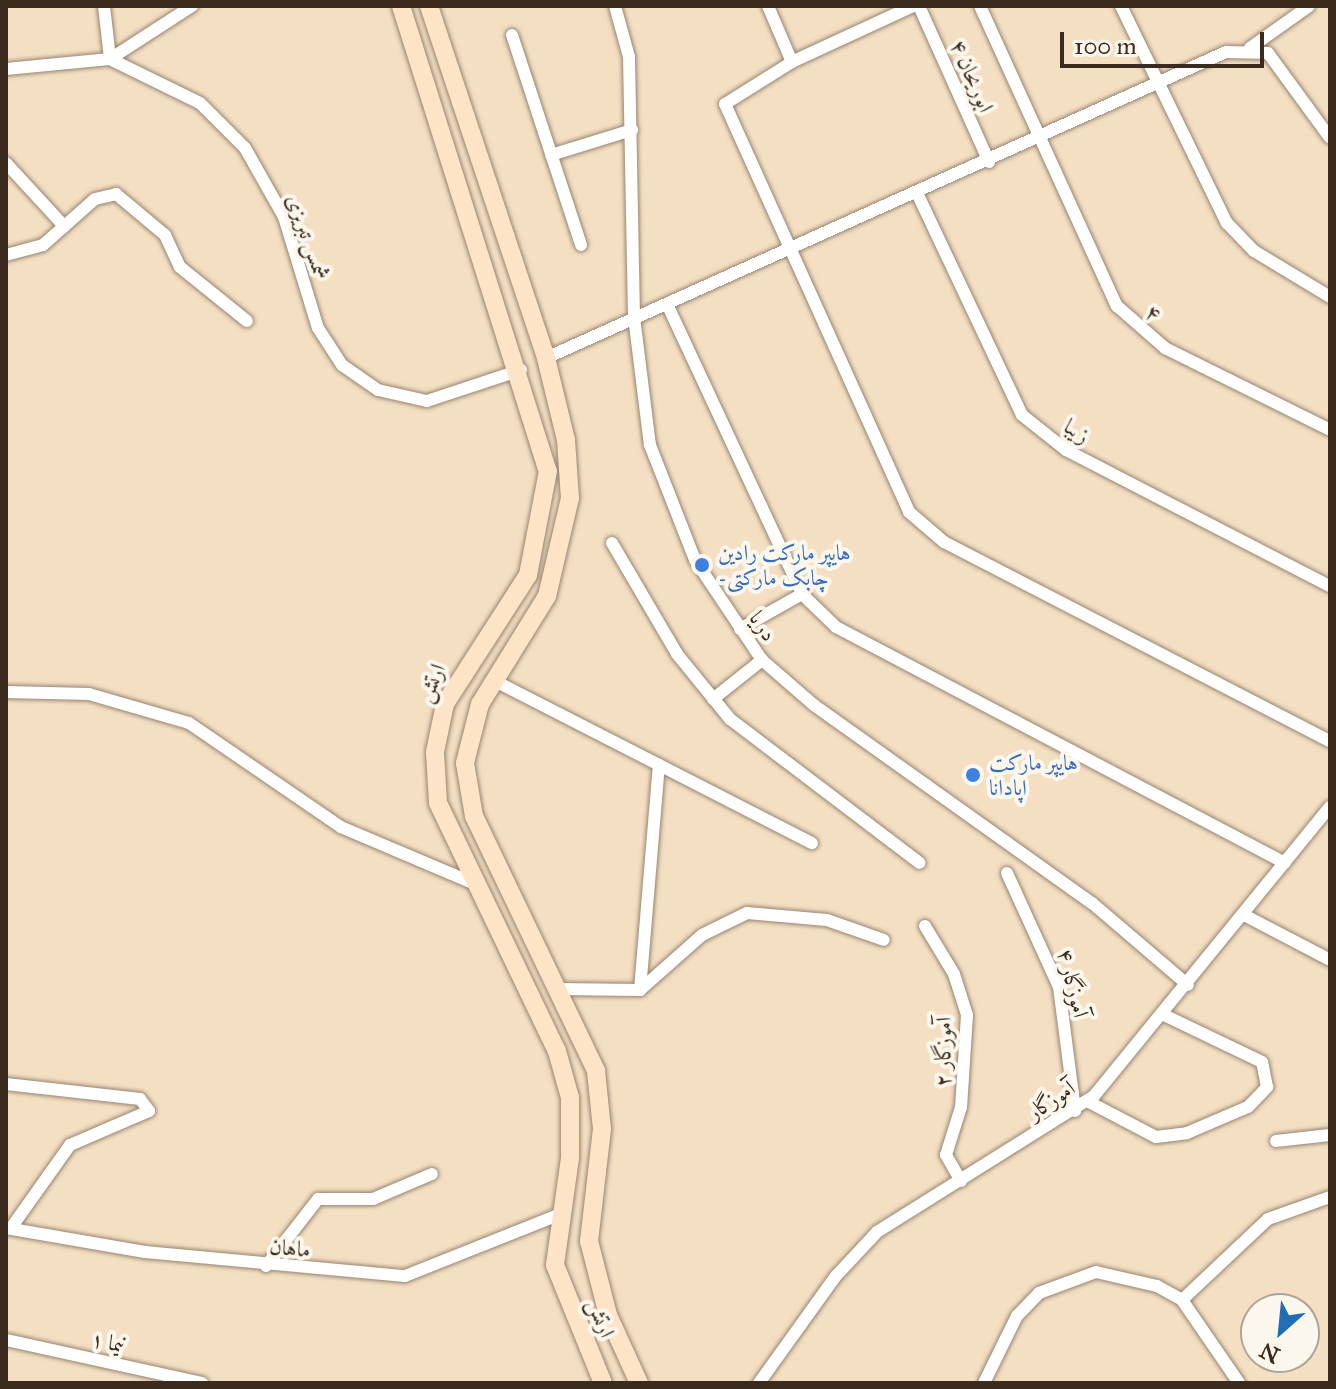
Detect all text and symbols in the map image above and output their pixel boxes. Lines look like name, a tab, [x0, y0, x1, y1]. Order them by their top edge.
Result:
scale bar	[1064, 16, 1268, 66]
text: 100 m	[1074, 31, 1137, 61]
street label: ابوریحان ۴	[944, 36, 1000, 116]
street label: شمس تبریزی	[280, 191, 336, 283]
street label: ۴	[1139, 299, 1167, 327]
street label: زیبا	[1059, 413, 1095, 449]
place label: هایپر مارکت رادین -چابک مارکتی	[718, 539, 851, 590]
marker: هایپر مارکت رادین -چابک مارکتی	[693, 556, 711, 574]
street label: دریا	[743, 606, 783, 646]
street label: ارتش	[411, 660, 451, 706]
place label: هایپر مارکت اپادانا	[989, 749, 1078, 800]
marker: هایپر مارکت اپادانا	[964, 766, 982, 784]
street label: آموزگار ۴	[1052, 946, 1094, 1020]
street label: آموزگار ۲	[929, 1017, 957, 1087]
street label: آموزگار	[1022, 1074, 1080, 1126]
street label: ماهان	[268, 1233, 312, 1263]
north arrow	[1240, 1293, 1320, 1373]
street label: ارتش	[581, 1295, 621, 1341]
street label: نیما ۱	[89, 1326, 127, 1358]
text: N	[1255, 1337, 1284, 1369]

